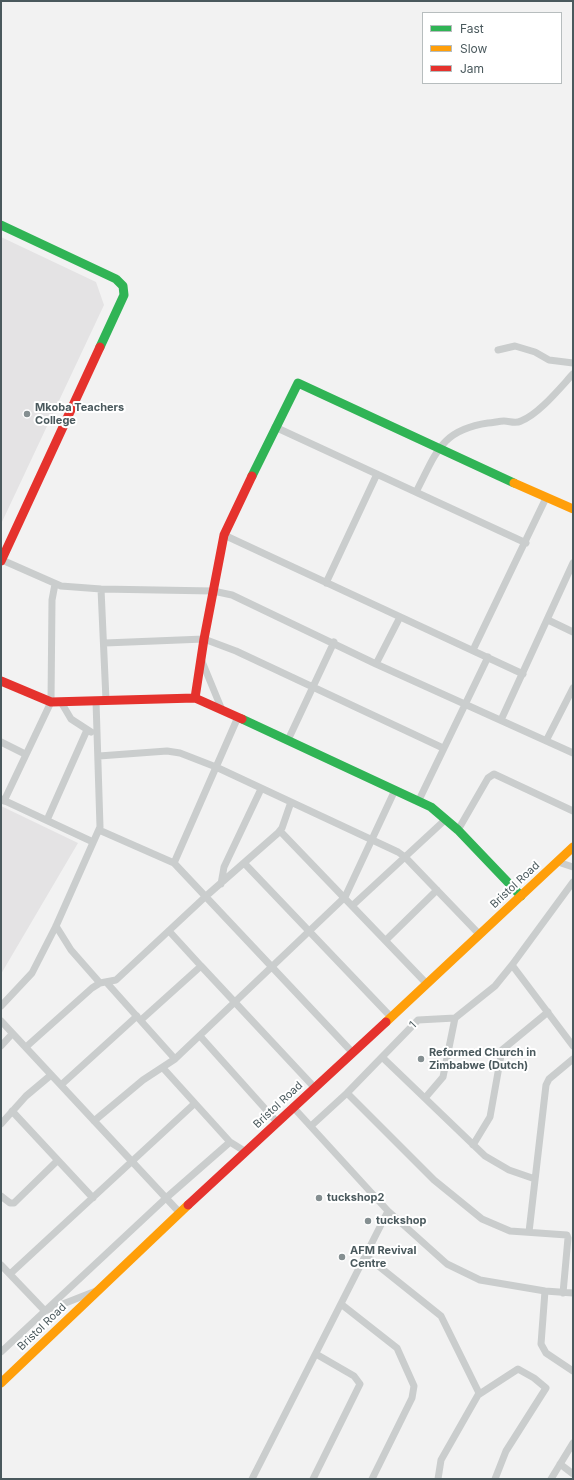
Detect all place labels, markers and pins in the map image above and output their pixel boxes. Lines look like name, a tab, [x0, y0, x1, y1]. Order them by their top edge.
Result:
place label: Mkoba Teachers College	[35, 401, 124, 427]
marker: Mkoba Teachers College	[22, 409, 32, 419]
place label: Reformed Church in Zimbabwe (Dutch)	[429, 1046, 536, 1072]
marker: Reformed Church in Zimbabwe (Dutch)	[416, 1054, 426, 1064]
place label: tuckshop2	[327, 1191, 384, 1205]
marker: tuckshop2	[314, 1193, 324, 1203]
place label: tuckshop	[376, 1214, 426, 1228]
marker: tuckshop	[363, 1216, 373, 1226]
place label: AFM Revival Centre	[350, 1244, 416, 1270]
marker: AFM Revival Centre	[337, 1252, 347, 1262]

